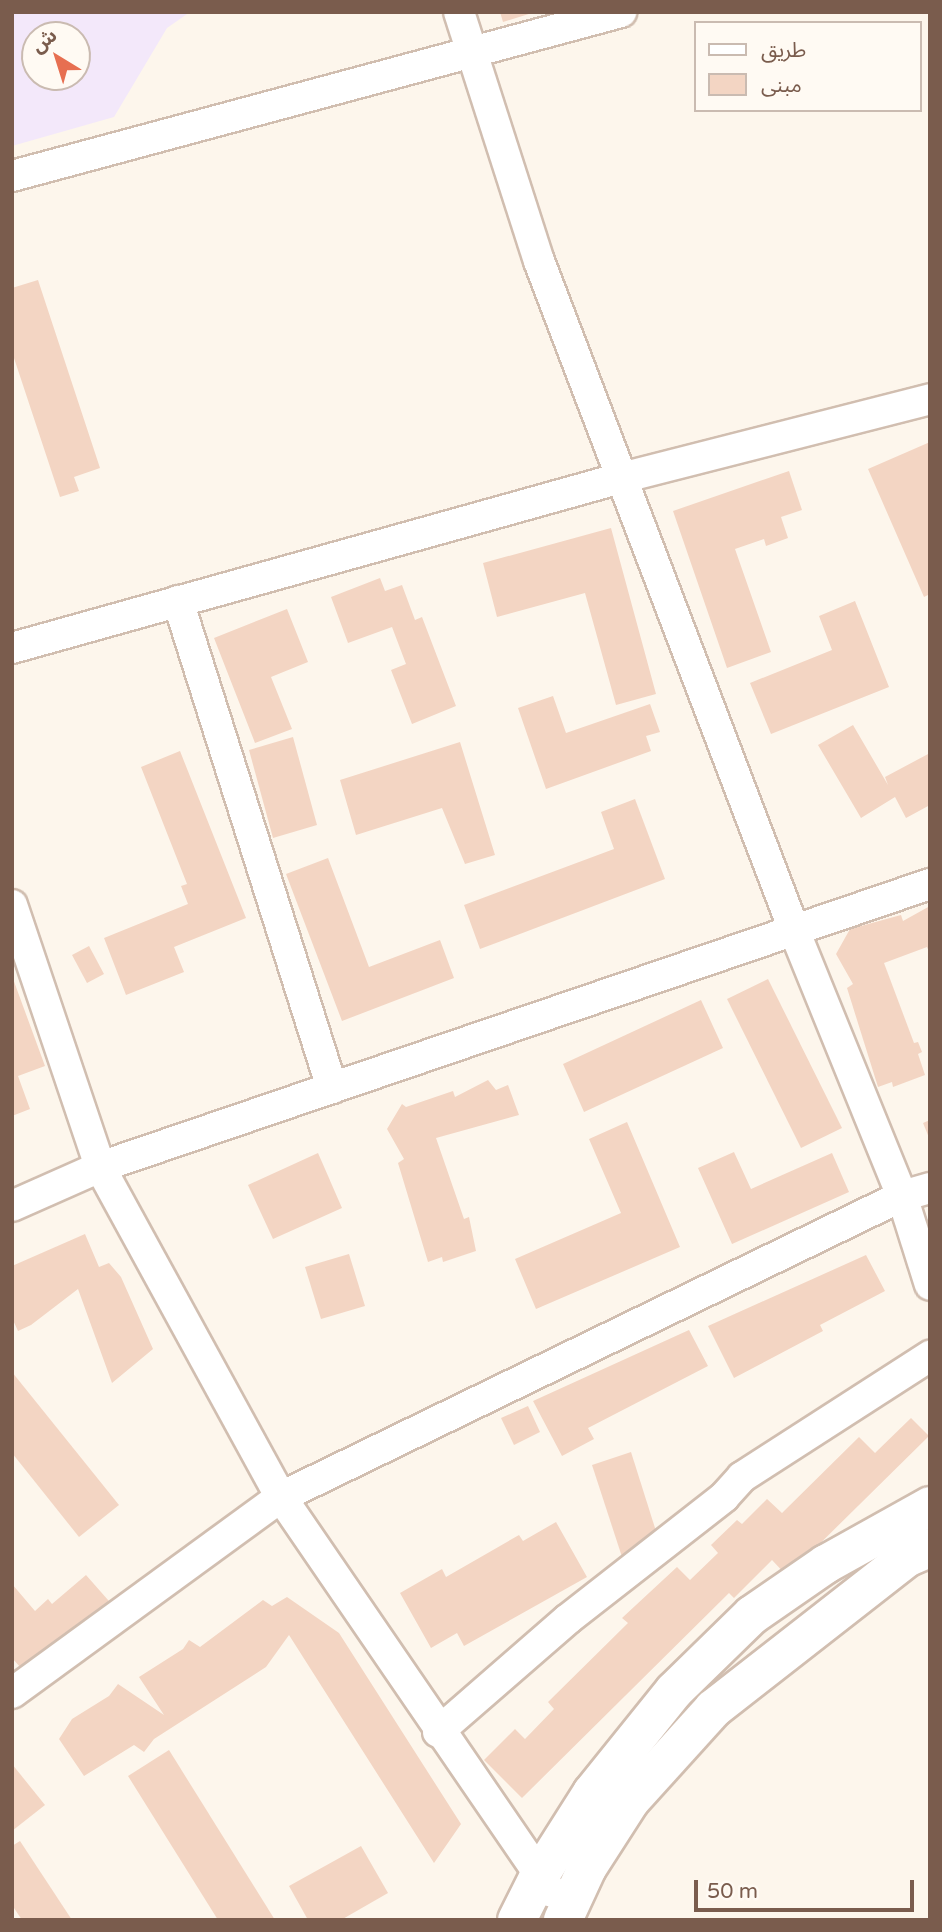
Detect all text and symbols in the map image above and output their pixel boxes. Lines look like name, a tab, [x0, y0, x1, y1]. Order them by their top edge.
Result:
north arrow	[21, 21, 91, 91]
legend	[694, 21, 921, 112]
text: ش	[27, 24, 61, 58]
text: طريق	[761, 38, 806, 63]
text: مبنى	[761, 73, 802, 98]
scale bar	[697, 1866, 918, 1910]
text: 50 m	[707, 1879, 758, 1904]

